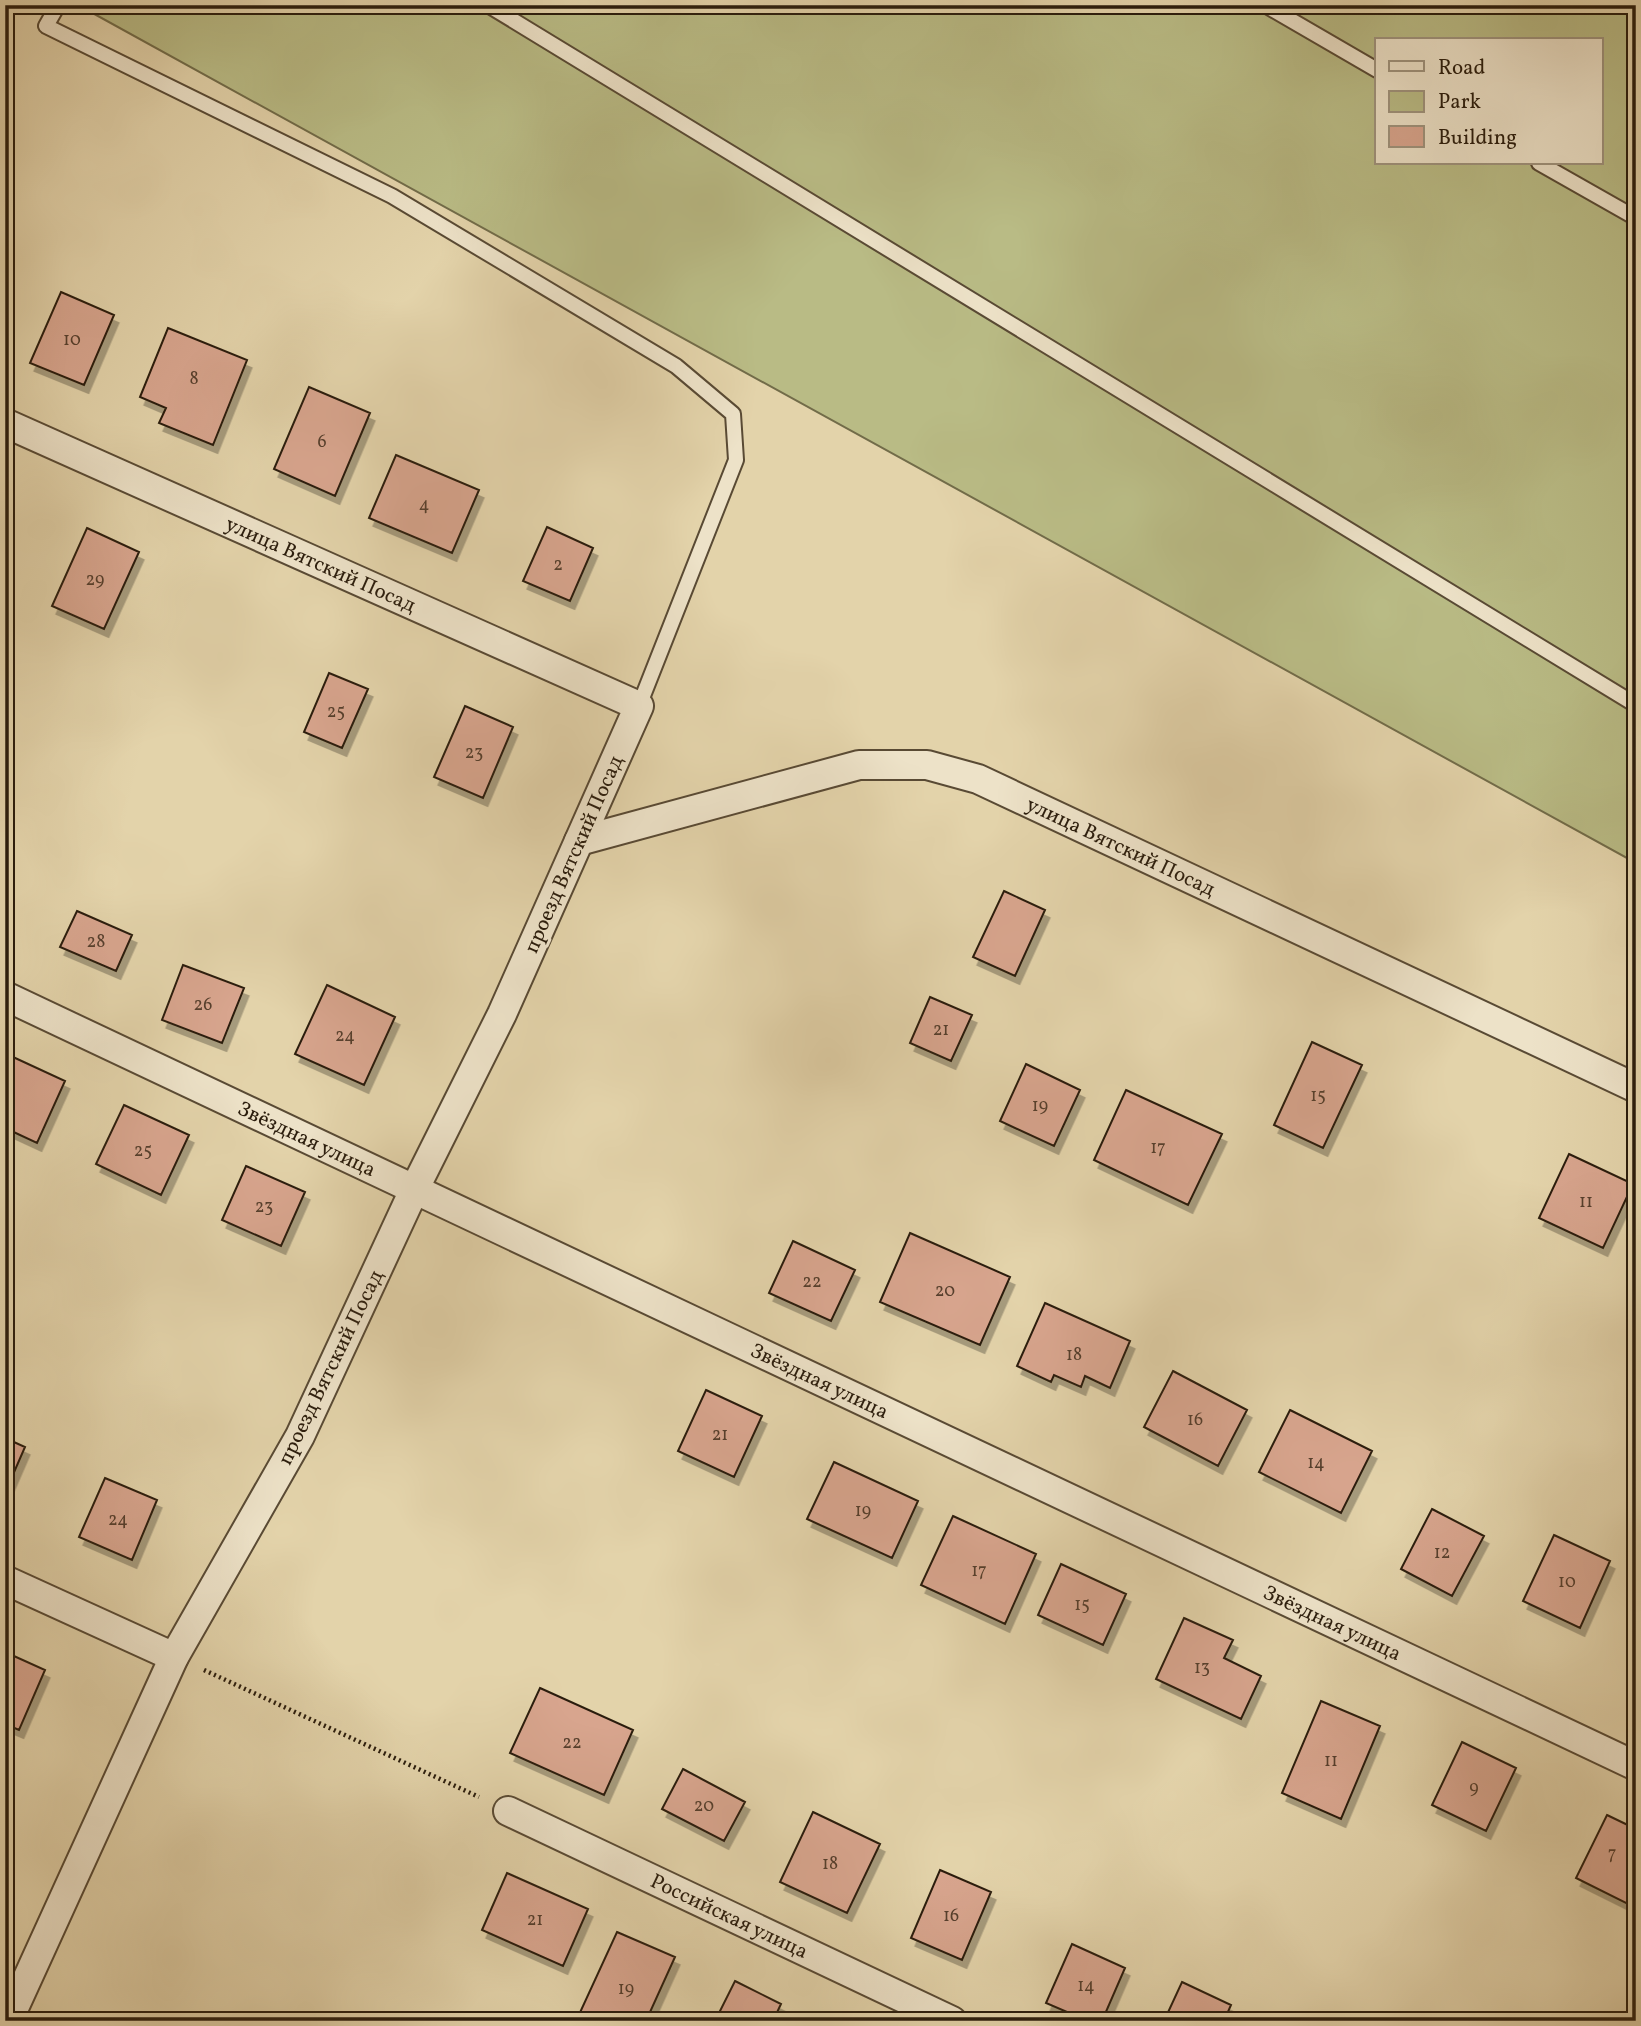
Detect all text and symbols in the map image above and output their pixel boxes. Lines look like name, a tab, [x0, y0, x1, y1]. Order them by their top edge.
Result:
legend	[1375, 38, 1602, 164]
text: Road	[1438, 54, 1485, 83]
text: Park	[1438, 88, 1481, 117]
text: Building	[1438, 124, 1517, 153]
house number: 10	[63, 328, 81, 353]
house number: 8	[189, 367, 199, 392]
house number: 6	[317, 430, 327, 455]
house number: 4	[419, 493, 429, 518]
street label: улица Вятский Посад	[220, 510, 420, 621]
house number: 2	[553, 553, 563, 578]
house number: 29	[86, 568, 104, 593]
house number: 25	[327, 700, 345, 725]
house number: 23	[465, 741, 483, 766]
street label: проезд Вятский Посад	[518, 751, 631, 958]
street label: улица Вятский Посад	[1021, 791, 1220, 904]
house number: 28	[87, 930, 105, 955]
house number: 26	[194, 993, 212, 1018]
house number: 21	[933, 1018, 949, 1043]
house number: 24	[335, 1024, 355, 1049]
house number: 15	[1310, 1084, 1326, 1109]
house number: 19	[1032, 1094, 1048, 1119]
street label: Звёздная улица	[232, 1095, 380, 1185]
house number: 17	[1150, 1136, 1166, 1161]
house number: 25	[134, 1139, 152, 1164]
house number: 11	[1579, 1190, 1593, 1215]
house number: 23	[255, 1195, 273, 1220]
street label: проезд Вятский Посад	[271, 1265, 391, 1470]
house number: 22	[802, 1270, 822, 1295]
house number: 20	[935, 1279, 955, 1304]
street label: Звёздная улица	[745, 1337, 893, 1427]
house number: 18	[1066, 1343, 1082, 1368]
house number: 16	[1187, 1408, 1203, 1433]
house number: 21	[712, 1423, 728, 1448]
house number: 14	[1307, 1451, 1325, 1476]
house number: 19	[855, 1499, 871, 1524]
house number: 24	[108, 1508, 128, 1533]
house number: 12	[1434, 1541, 1450, 1566]
house number: 17	[971, 1559, 987, 1584]
house number: 10	[1558, 1570, 1576, 1595]
street label: Звёздная улица	[1258, 1579, 1406, 1669]
house number: 15	[1074, 1593, 1090, 1618]
house number: 13	[1194, 1656, 1210, 1681]
house number: 22	[562, 1731, 582, 1756]
house number: 11	[1324, 1749, 1338, 1774]
house number: 9	[1469, 1776, 1479, 1801]
house number: 20	[694, 1794, 714, 1819]
house number: 7	[1608, 1842, 1616, 1867]
house number: 18	[822, 1852, 838, 1877]
street label: Российская улица	[645, 1867, 813, 1967]
house number: 16	[943, 1904, 959, 1929]
house number: 21	[527, 1908, 543, 1933]
house number: 14	[1077, 1974, 1095, 1999]
house number: 19	[618, 1977, 634, 2002]

